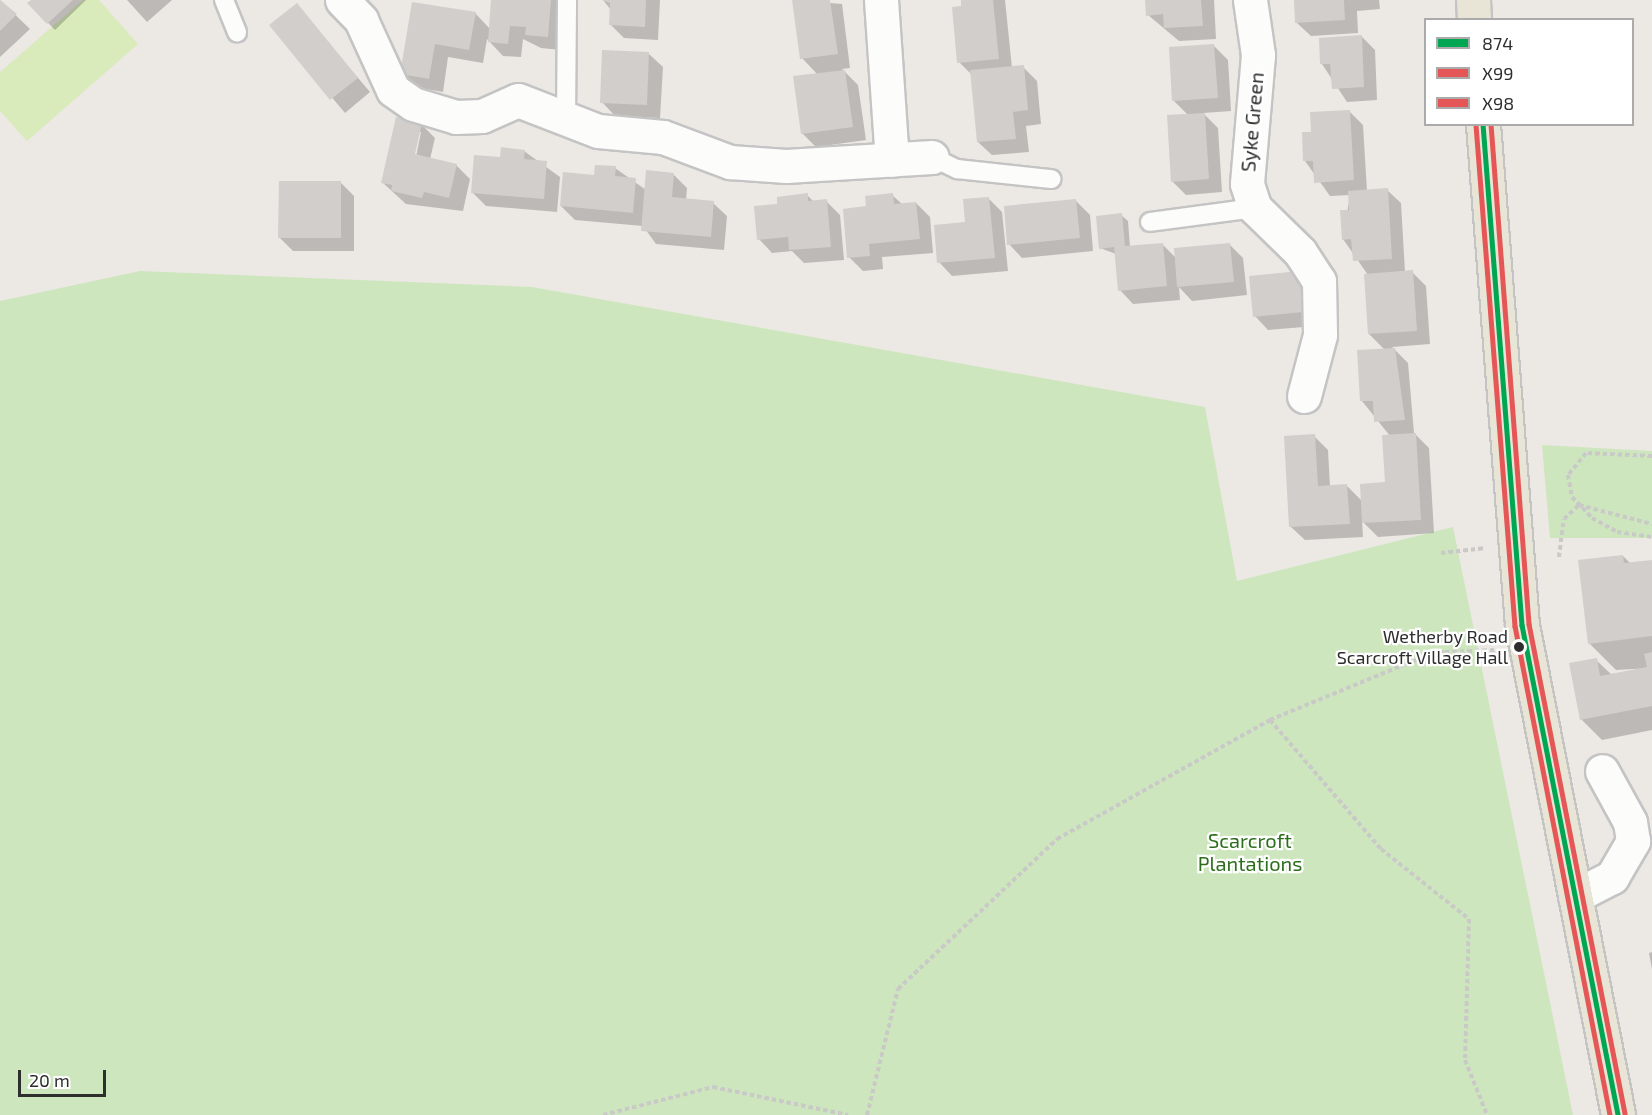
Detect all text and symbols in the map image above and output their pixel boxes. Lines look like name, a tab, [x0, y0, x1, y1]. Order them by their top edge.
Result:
legend	[1424, 18, 1634, 126]
text: 874	[1482, 32, 1513, 54]
text: X99	[1482, 62, 1514, 84]
street label: Syke Green	[1236, 71, 1268, 173]
text: X98	[1482, 92, 1514, 114]
place label: Wetherby Road Scarcroft Village Hall	[1336, 626, 1508, 668]
marker: Wetherby Road Scarcroft Village Hall	[1513, 641, 1525, 653]
park label: Scarcroft Plantations	[1198, 828, 1302, 875]
scale bar	[21, 1058, 110, 1096]
text: 20 m	[29, 1069, 70, 1091]

